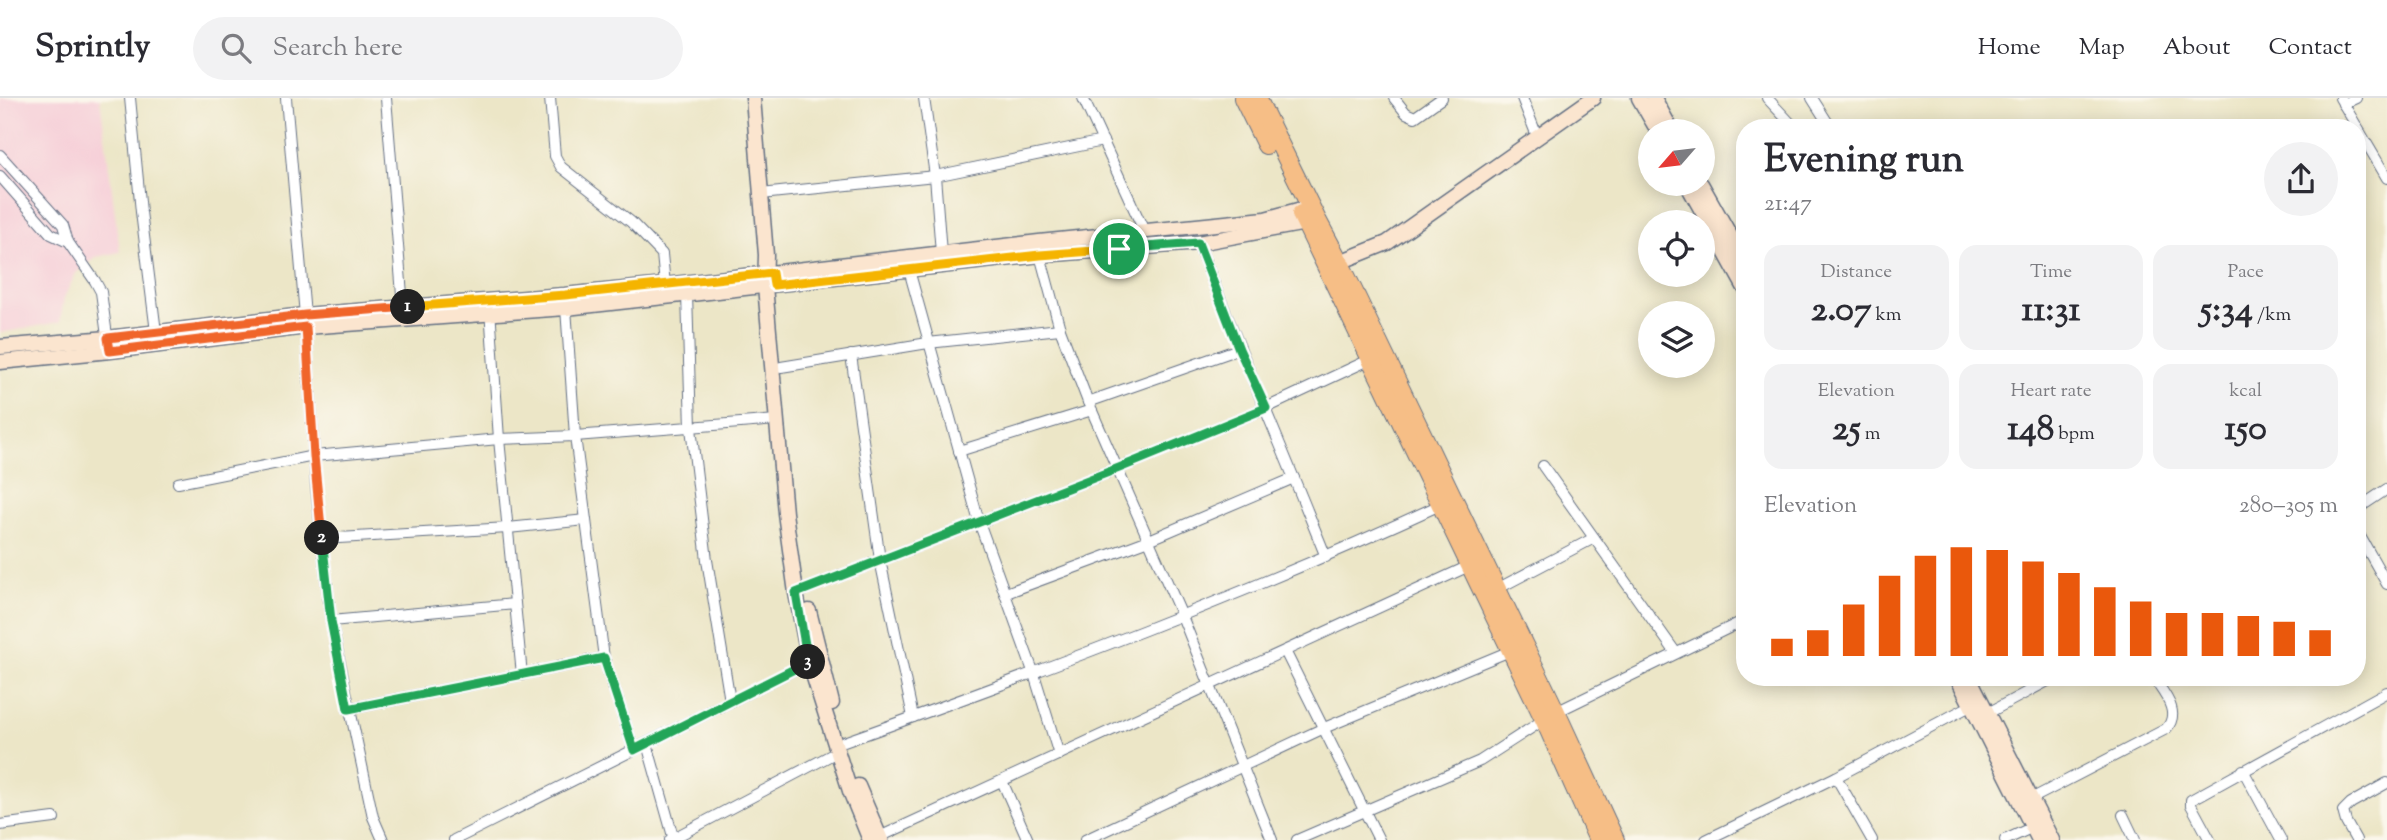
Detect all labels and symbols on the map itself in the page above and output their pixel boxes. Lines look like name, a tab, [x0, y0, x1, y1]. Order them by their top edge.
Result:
north arrow	[1638, 119, 1715, 196]
pin	[1089, 219, 1149, 279]
pin: 1	[390, 290, 426, 325]
pin: 2	[304, 520, 340, 556]
pin: 3	[790, 644, 826, 680]

